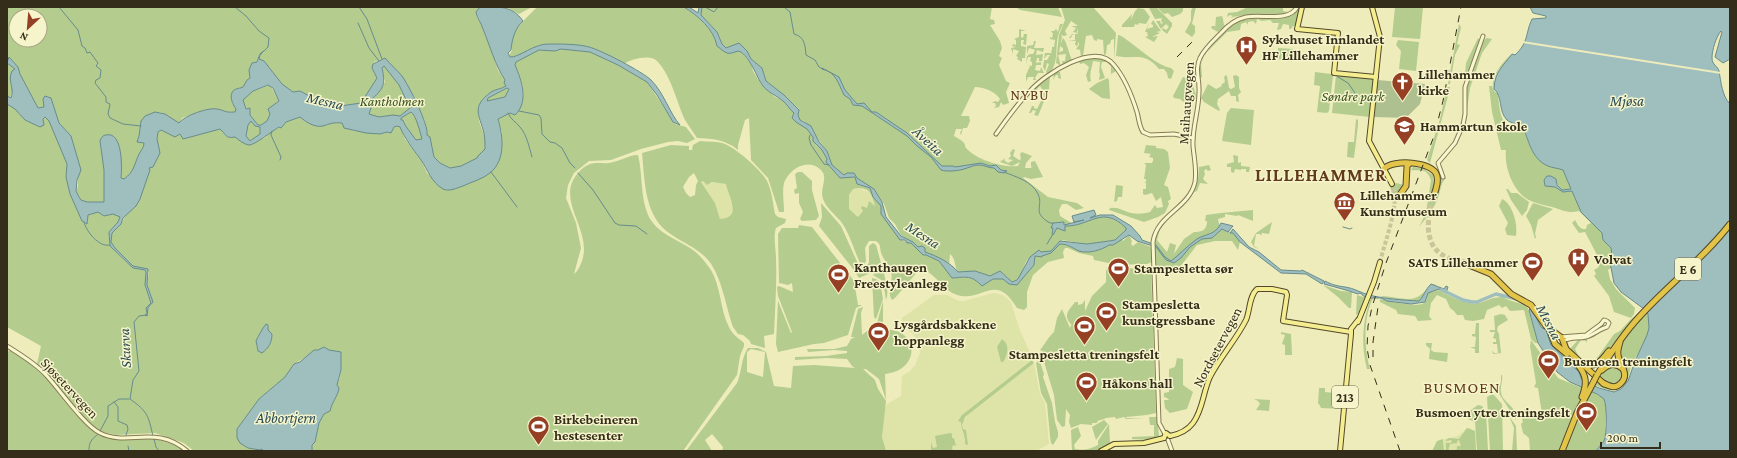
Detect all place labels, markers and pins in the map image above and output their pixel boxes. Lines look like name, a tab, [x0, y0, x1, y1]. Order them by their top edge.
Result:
place label: Sykehuset Innlandet HF Lillehammer	[1262, 31, 1385, 63]
hospital icon: Sykehuset Innlandet HF Lillehammer	[1233, 34, 1259, 67]
place label: Lillehammer kirke	[1418, 66, 1495, 98]
church icon: Lillehammer kirke	[1389, 69, 1415, 102]
school or university icon: Hammartun skole	[1391, 113, 1417, 146]
place label: Hammartun skole	[1420, 118, 1528, 134]
place label: Lillehammer Kunstmuseum	[1360, 187, 1447, 219]
museum icon: Lillehammer Kunstmuseum	[1332, 190, 1358, 223]
hospital icon: Volvat	[1565, 246, 1591, 279]
sports icon: SATS Lillehammer	[1520, 249, 1546, 282]
place label: Volvat	[1593, 251, 1632, 267]
place label: SATS Lillehammer	[1408, 254, 1518, 270]
sports icon: Stampesletta sør	[1106, 255, 1132, 288]
place label: Kanthaugen Freestyleanlegg	[854, 259, 947, 291]
place label: Stampesletta sør	[1134, 260, 1234, 276]
sports icon: Kanthaugen Freestyleanlegg	[826, 262, 852, 295]
place label: Stampesletta kunstgressbane	[1122, 296, 1216, 328]
sports icon: Stampesletta kunstgressbane	[1093, 299, 1119, 332]
sports icon: Stampesletta treningsfelt	[1071, 313, 1097, 346]
place label: Lysgårdsbakkene hoppanlegg	[894, 316, 997, 348]
sports icon: Lysgårdsbakkene hoppanlegg	[866, 319, 892, 352]
place label: Stampesletta treningsfelt	[1009, 346, 1160, 362]
sports icon: Busmoen treningsfelt	[1535, 348, 1561, 381]
place label: Busmoen treningsfelt	[1564, 353, 1693, 369]
sports icon: Håkons hall	[1073, 370, 1099, 403]
place label: Håkons hall	[1102, 375, 1173, 391]
sports icon: Busmoen ytre treningsfelt	[1573, 399, 1599, 432]
place label: Busmoen ytre treningsfelt	[1416, 404, 1571, 420]
place label: Birkebeineren hestesenter	[554, 411, 638, 443]
sports icon: Birkebeineren hestesenter	[526, 414, 552, 447]

